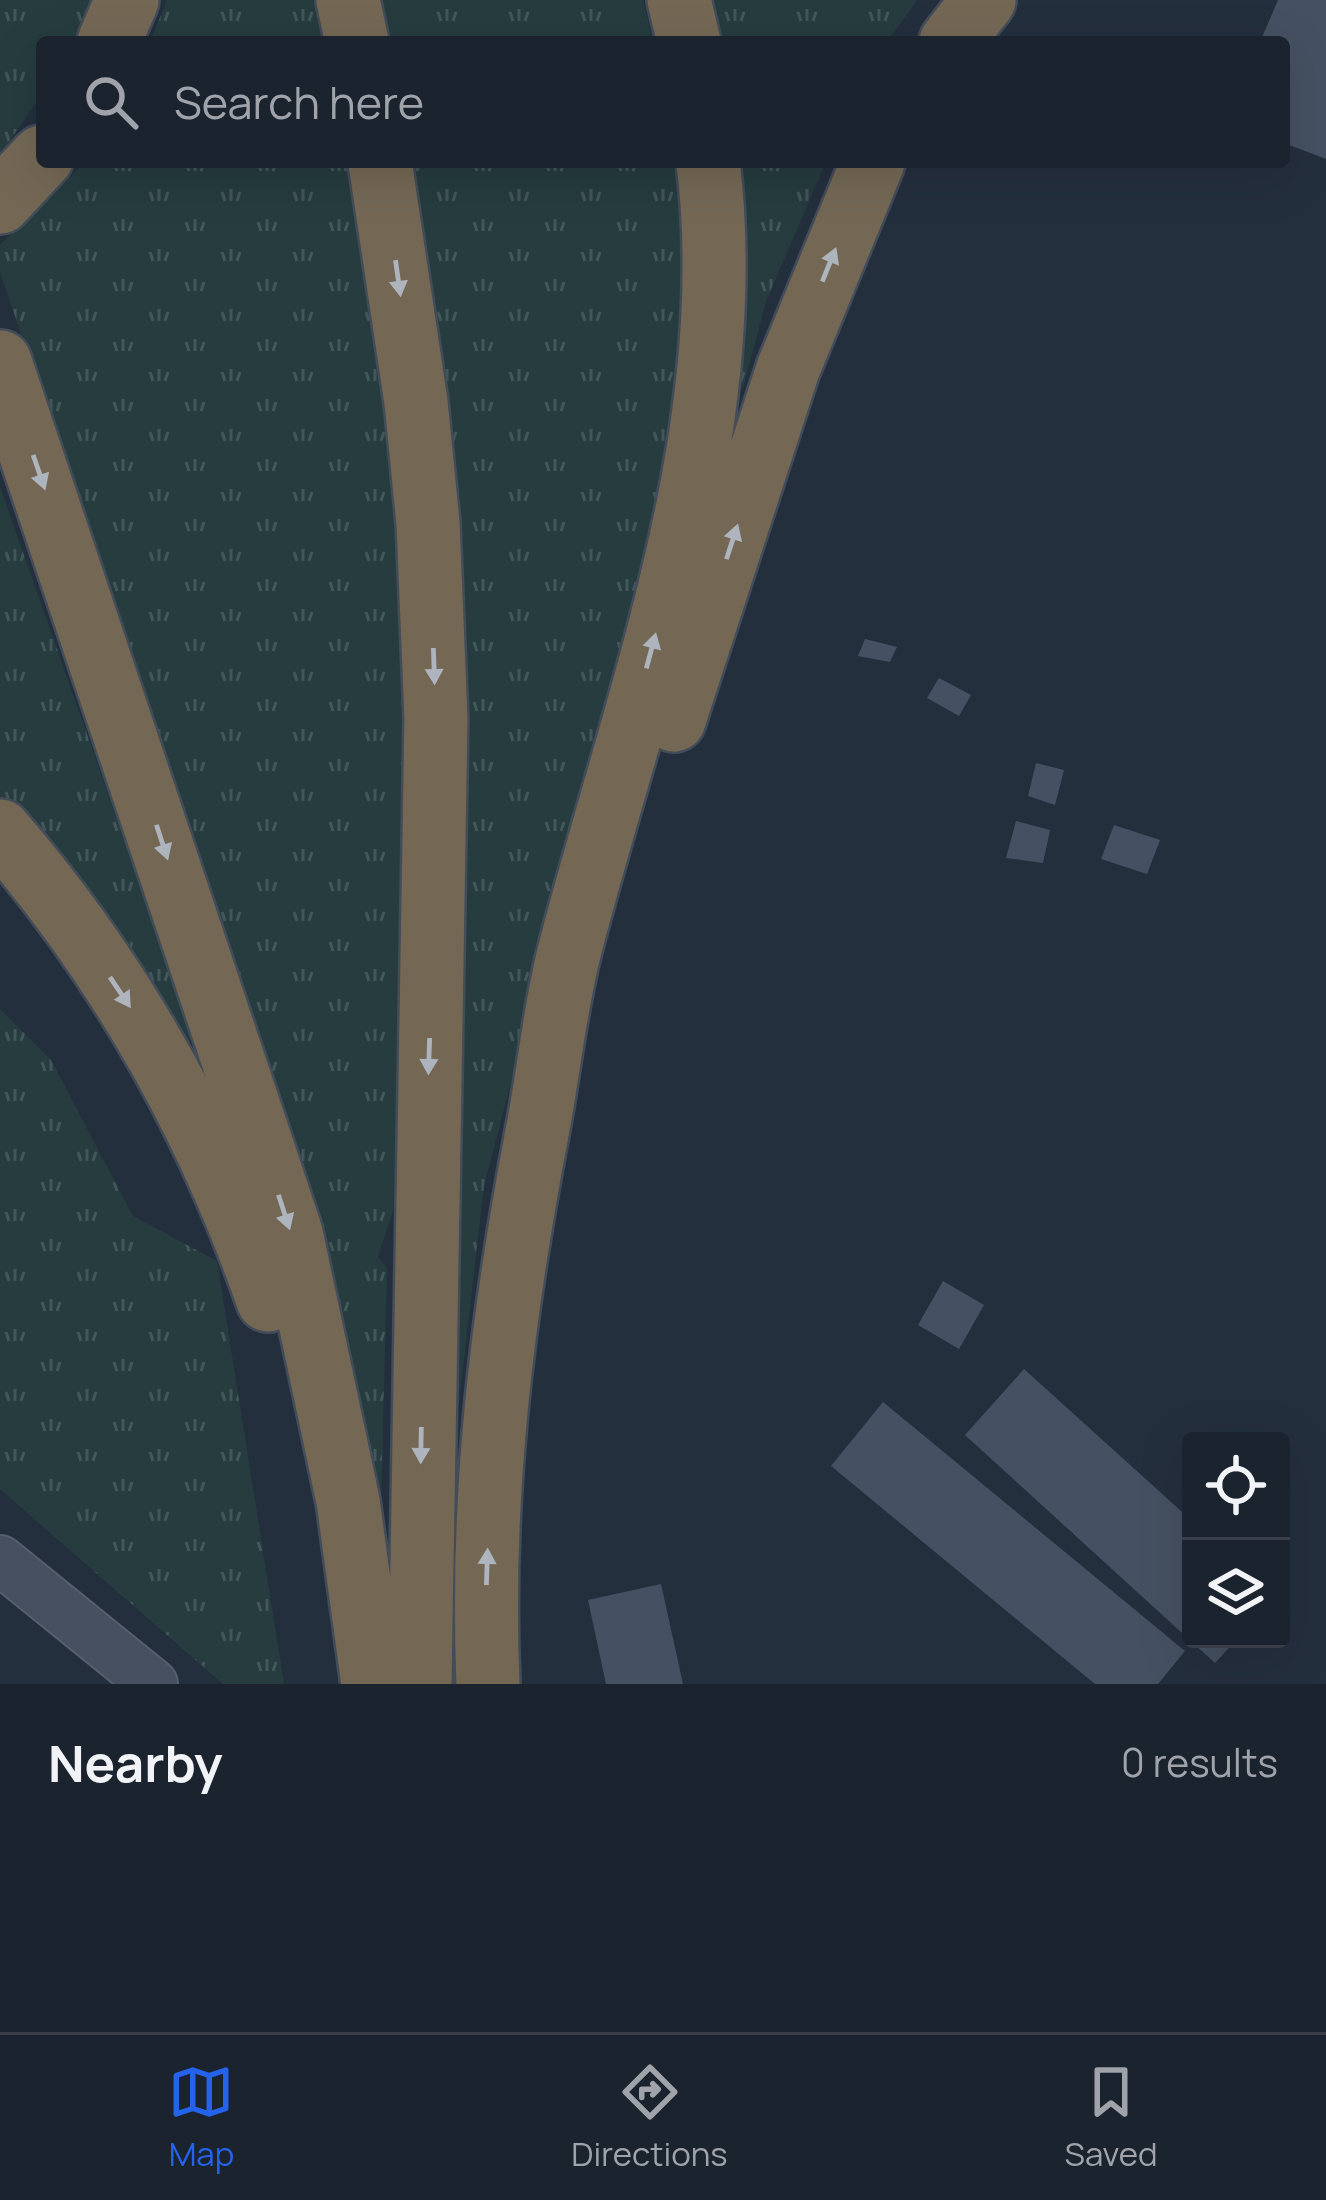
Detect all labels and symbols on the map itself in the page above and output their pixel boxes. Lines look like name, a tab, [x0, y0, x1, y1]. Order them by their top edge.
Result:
one-way arrow	[821, 246, 840, 282]
one-way arrow	[389, 259, 407, 297]
one-way arrow	[31, 454, 49, 490]
one-way arrow	[723, 523, 742, 560]
one-way arrow	[643, 632, 662, 669]
one-way arrow	[425, 648, 444, 686]
one-way arrow	[154, 824, 172, 860]
one-way arrow	[108, 976, 131, 1008]
one-way arrow	[419, 1037, 438, 1075]
one-way arrow	[276, 1194, 295, 1231]
one-way arrow	[411, 1427, 431, 1465]
one-way arrow	[477, 1547, 496, 1585]

